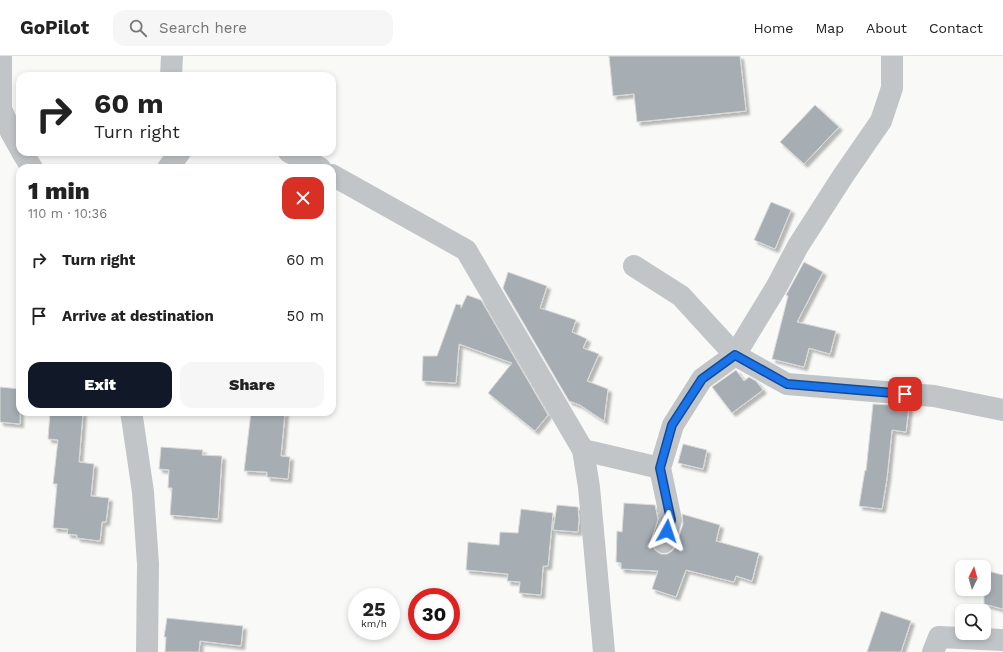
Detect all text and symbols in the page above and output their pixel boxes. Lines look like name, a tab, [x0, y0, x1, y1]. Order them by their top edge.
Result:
search box	[113, 10, 393, 46]
text: GoPilot	[20, 16, 89, 39]
icon: search	[127, 17, 149, 39]
text: Search here	[159, 19, 247, 37]
text: Home	[753, 20, 793, 36]
text: Map	[815, 20, 844, 36]
text: About	[866, 20, 907, 36]
text: Contact	[929, 20, 983, 36]
text: 60 m	[94, 87, 164, 120]
icon: right	[28, 88, 80, 140]
text: Turn right	[94, 121, 180, 142]
text: 1 min	[28, 177, 90, 205]
button: close	[282, 177, 324, 219]
text: 110 m · 10:36	[28, 206, 107, 221]
icon: right	[28, 249, 50, 271]
text: Turn right	[62, 251, 135, 269]
text: 60 m	[286, 251, 324, 269]
icon: arrive	[28, 305, 50, 327]
text: Arrive at destination	[62, 307, 214, 325]
text: 50 m	[287, 307, 324, 325]
button: Exit	[28, 362, 172, 408]
button: Share	[180, 362, 324, 408]
pin	[888, 377, 922, 411]
icon: arrive	[894, 383, 916, 405]
position arrow	[646, 510, 688, 552]
north arrow	[955, 560, 991, 596]
map controls	[955, 560, 991, 640]
speed limit sign: 30	[408, 588, 460, 640]
text: 25	[362, 597, 386, 621]
button: search	[955, 604, 991, 640]
text: km/h	[361, 618, 387, 629]

